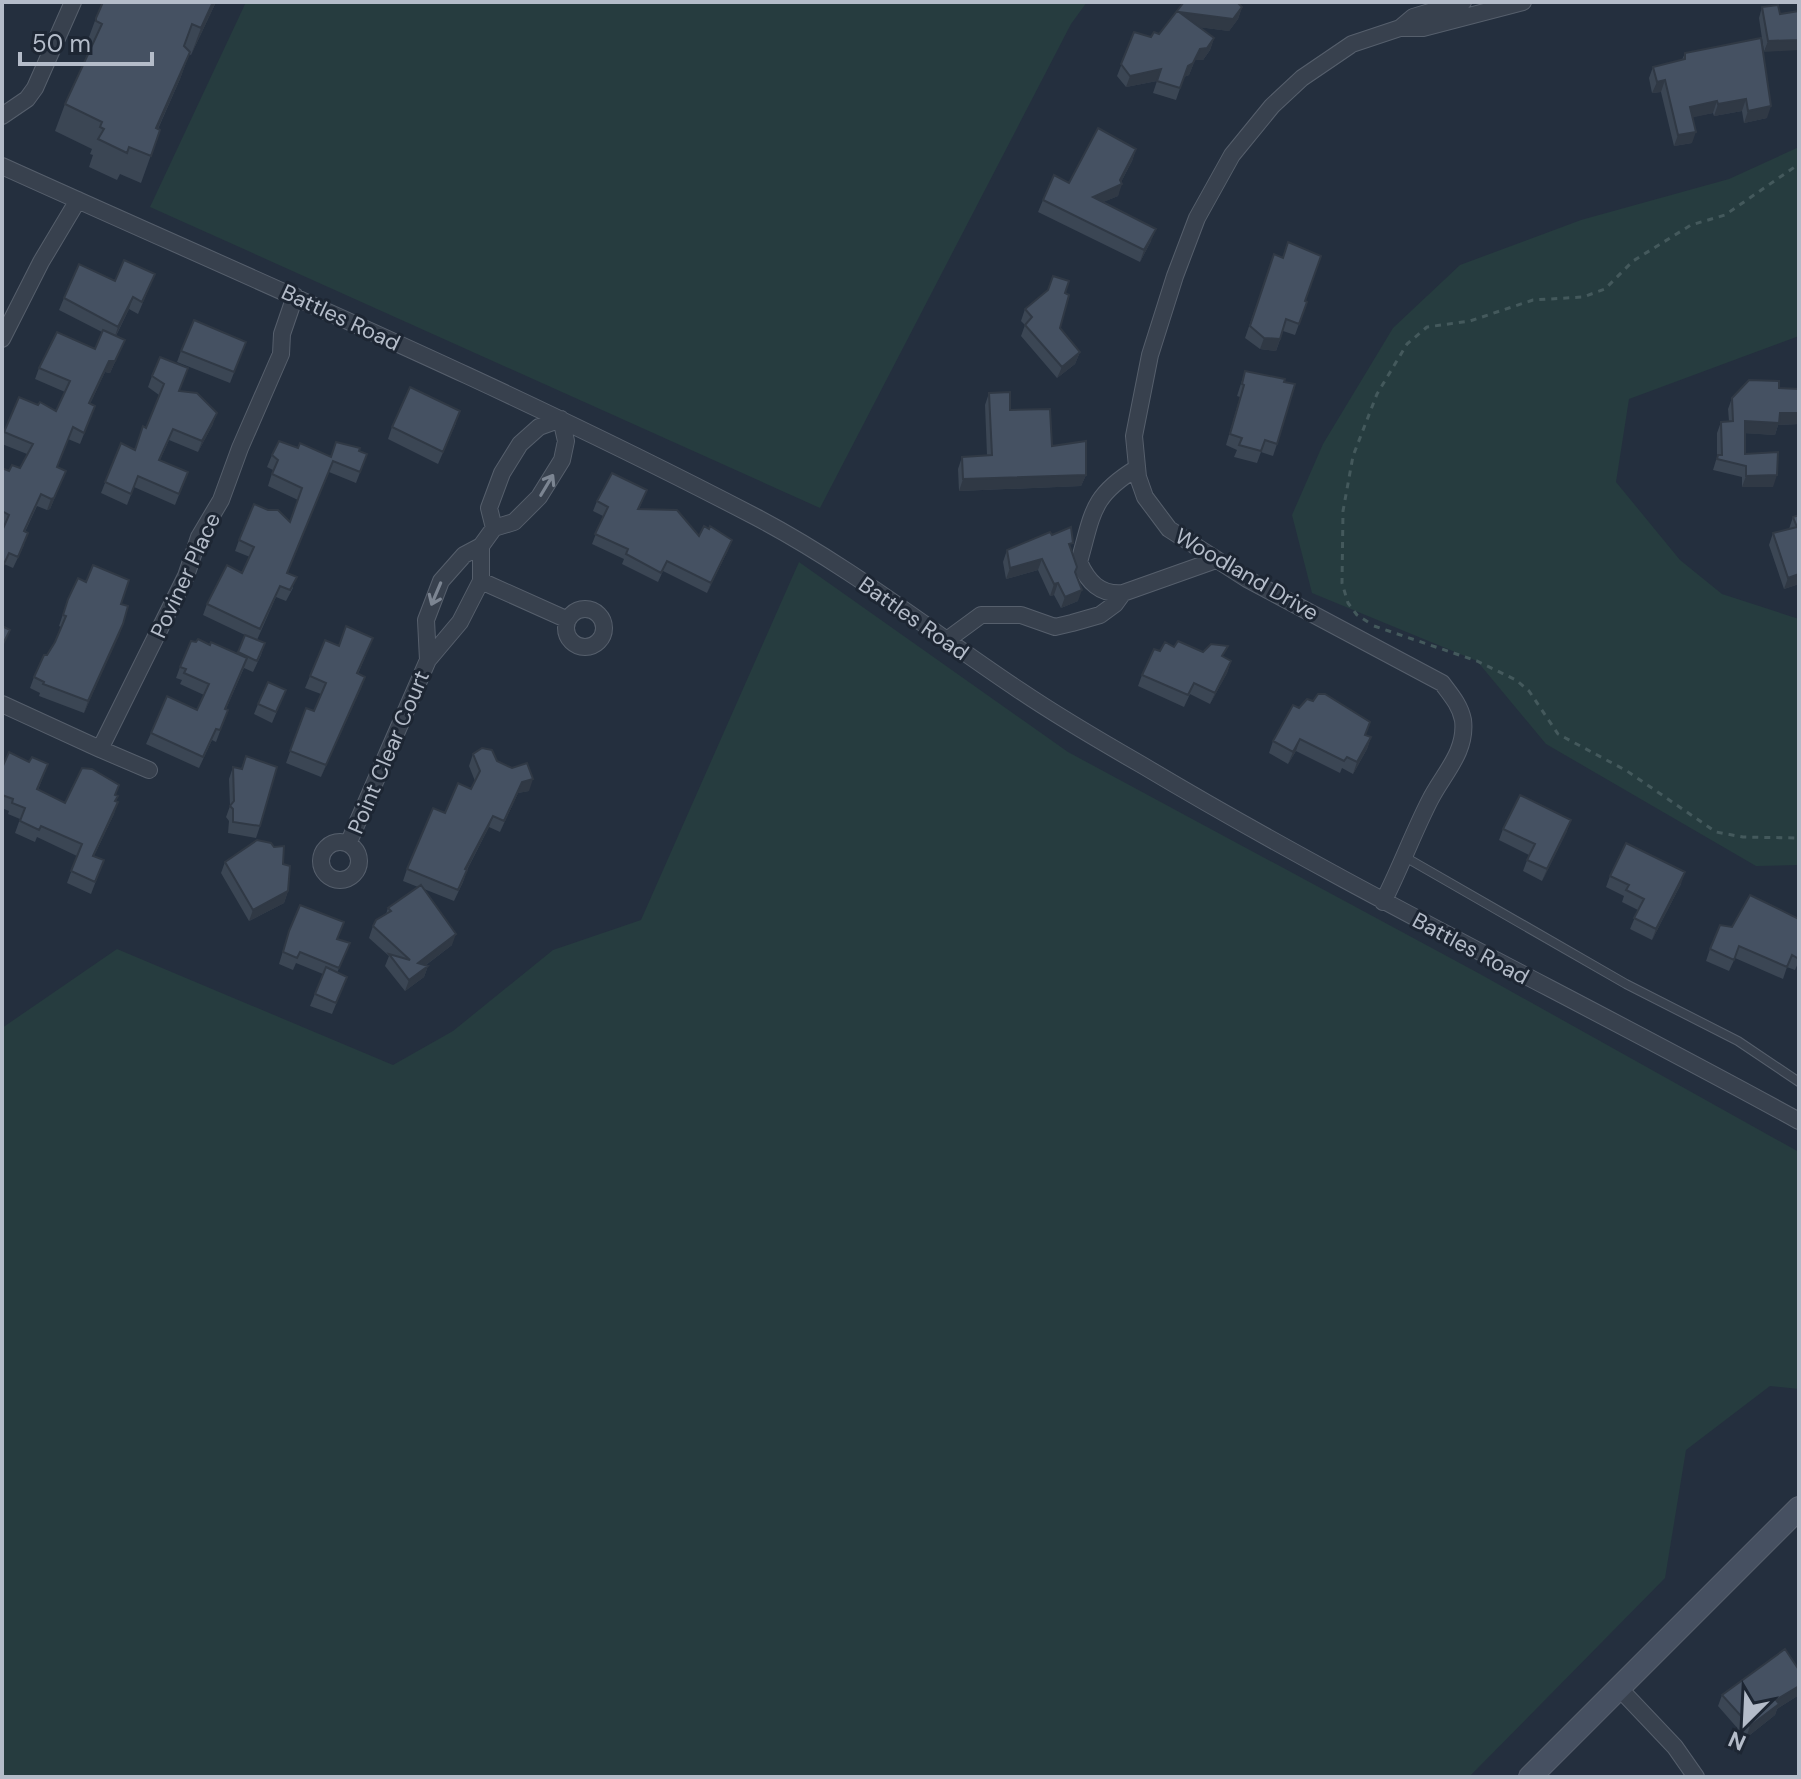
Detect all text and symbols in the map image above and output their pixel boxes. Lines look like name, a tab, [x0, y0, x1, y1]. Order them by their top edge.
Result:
scale bar	[20, 16, 152, 66]
text: 50 m	[32, 28, 91, 59]
street label: Battles Road	[277, 277, 405, 358]
one-way arrow	[539, 474, 555, 497]
street label: Poviner Place	[144, 508, 227, 643]
street label: Woodland Drive	[1170, 522, 1324, 627]
street label: Battles Road	[853, 570, 974, 667]
one-way arrow	[427, 581, 442, 606]
street label: Point Clear Court	[341, 666, 436, 838]
street label: Battles Road	[1408, 906, 1534, 991]
north arrow	[1705, 1683, 1785, 1763]
text: N	[1724, 1724, 1750, 1757]

